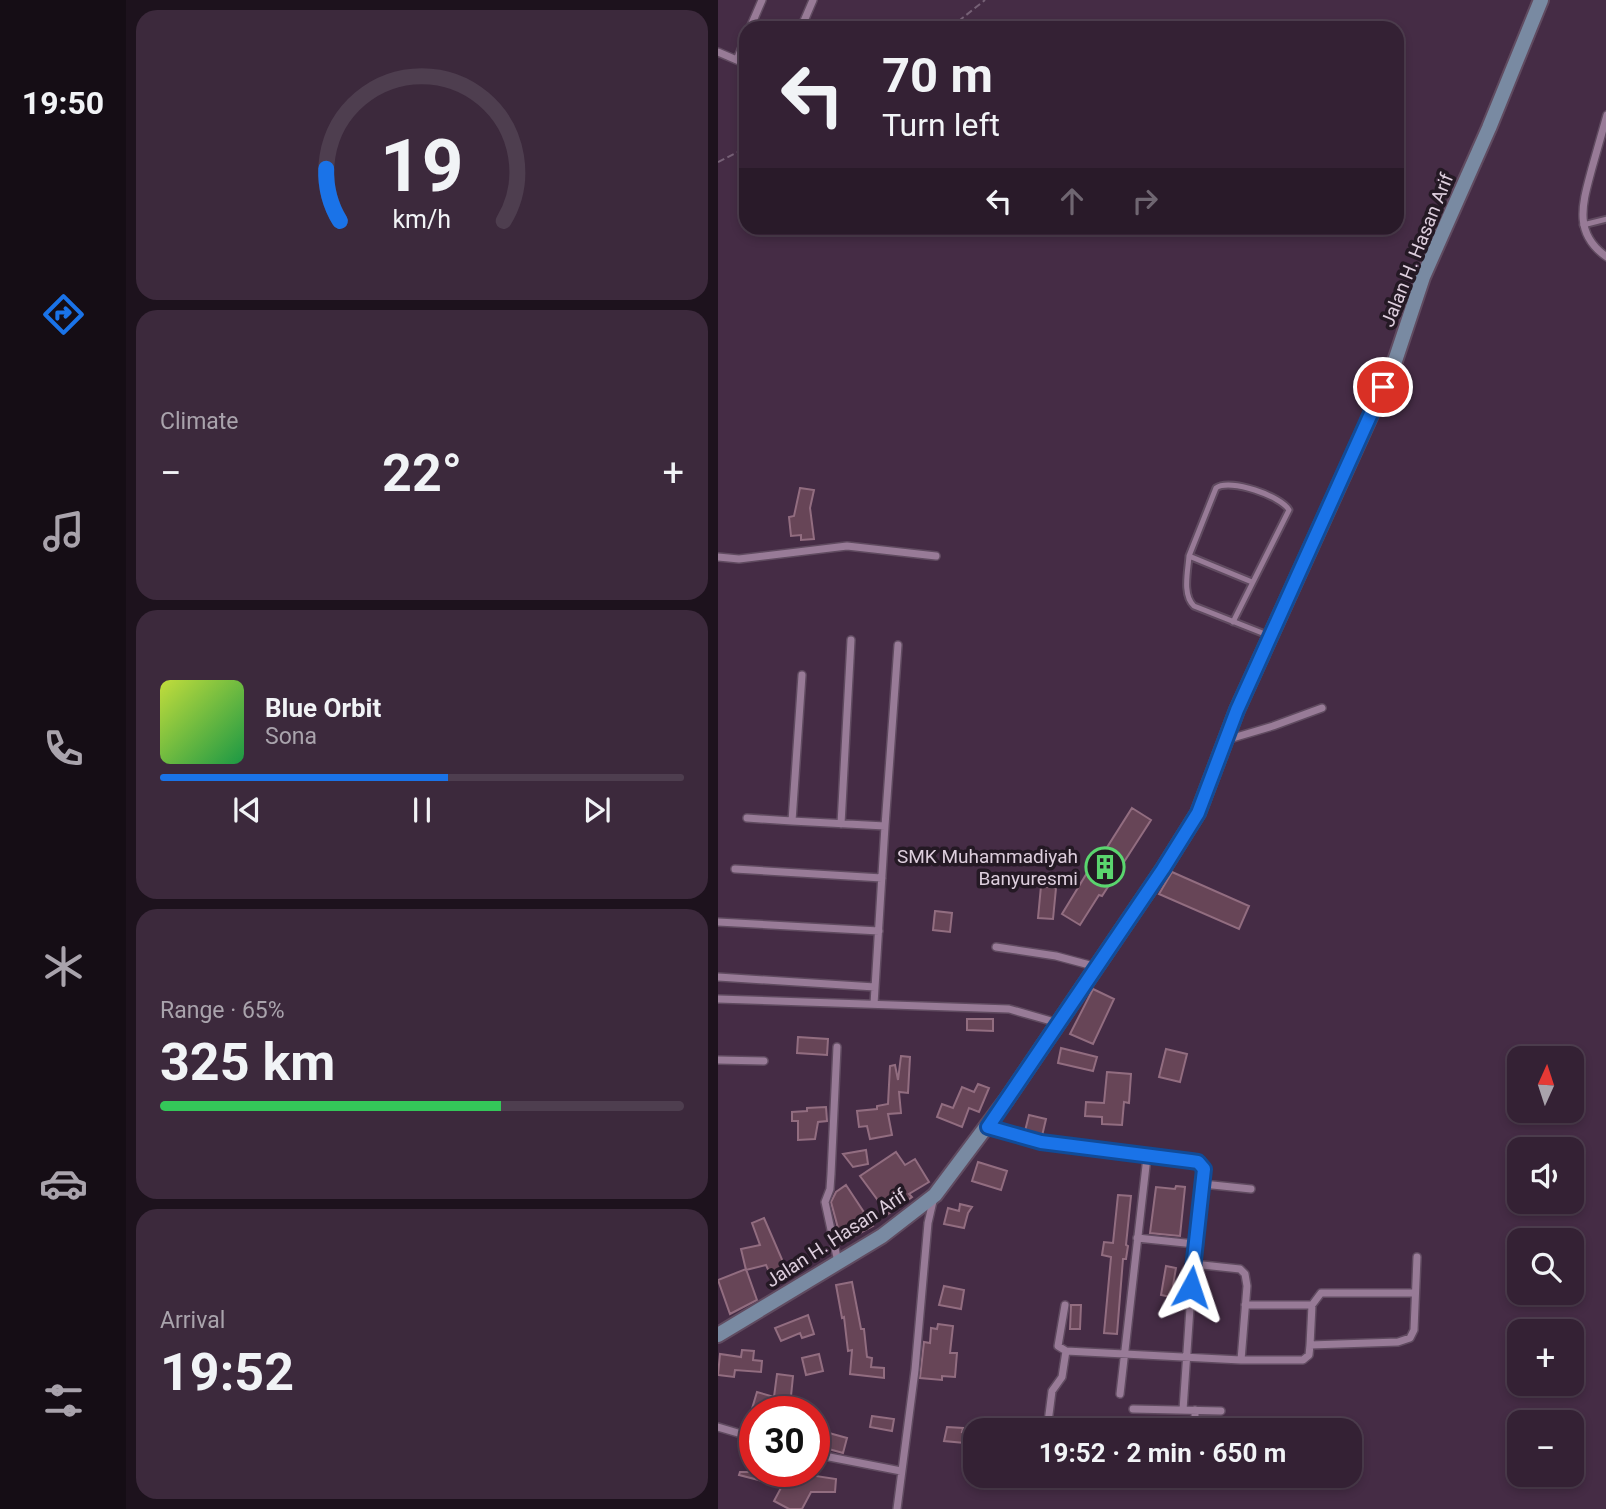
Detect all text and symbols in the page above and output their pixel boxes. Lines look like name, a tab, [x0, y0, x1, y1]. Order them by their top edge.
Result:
text: 70 m	[882, 47, 993, 104]
icon: left	[767, 49, 858, 140]
text: 19:50	[22, 84, 104, 122]
text: Turn left	[882, 106, 1000, 144]
text: 19	[380, 123, 464, 209]
street label: Jalan H. Hasan Arif	[1376, 170, 1458, 330]
icon: left	[980, 182, 1018, 220]
icon: ahead	[1053, 182, 1091, 220]
icon: right	[1126, 182, 1164, 220]
text: km/h	[393, 205, 451, 234]
icon: directions	[39, 290, 88, 339]
pin	[1353, 357, 1413, 417]
icon: arrive	[1364, 368, 1402, 406]
text: Climate	[160, 408, 239, 435]
text: 22°	[382, 443, 462, 504]
text: −	[160, 451, 182, 495]
text: +	[662, 451, 684, 495]
icon: music	[39, 507, 88, 556]
text: Blue Orbit	[265, 693, 381, 723]
text: Sona	[265, 723, 317, 750]
icon: phone	[39, 724, 88, 773]
icon: previous	[228, 791, 266, 829]
icon: pause	[403, 791, 441, 829]
icon: next	[578, 791, 616, 829]
place label: SMK Muhammadiyah Banyuresmi	[897, 845, 1078, 890]
building icon: SMK Muhammadiyah Banyuresmi	[1084, 846, 1126, 888]
icon: climate	[39, 942, 88, 991]
text: Range · 65%	[160, 997, 285, 1024]
text: 325 km	[160, 1032, 335, 1093]
north arrow	[1507, 1046, 1584, 1124]
map controls	[1507, 1046, 1584, 1487]
button: sound	[1507, 1137, 1584, 1214]
icon: car	[39, 1159, 88, 1208]
street label: Jalan H. Hasan Arif	[761, 1184, 911, 1292]
button: search	[1507, 1228, 1584, 1305]
position arrow	[1154, 1250, 1228, 1324]
text: Arrival	[160, 1307, 225, 1334]
button: +	[1507, 1319, 1584, 1396]
text: 19:52	[160, 1342, 294, 1403]
icon: filters	[39, 1376, 88, 1425]
speed limit sign: 30	[739, 1396, 830, 1487]
button: −	[1507, 1410, 1584, 1487]
text: 19:52 · 2 min · 650 m	[1039, 1438, 1286, 1468]

